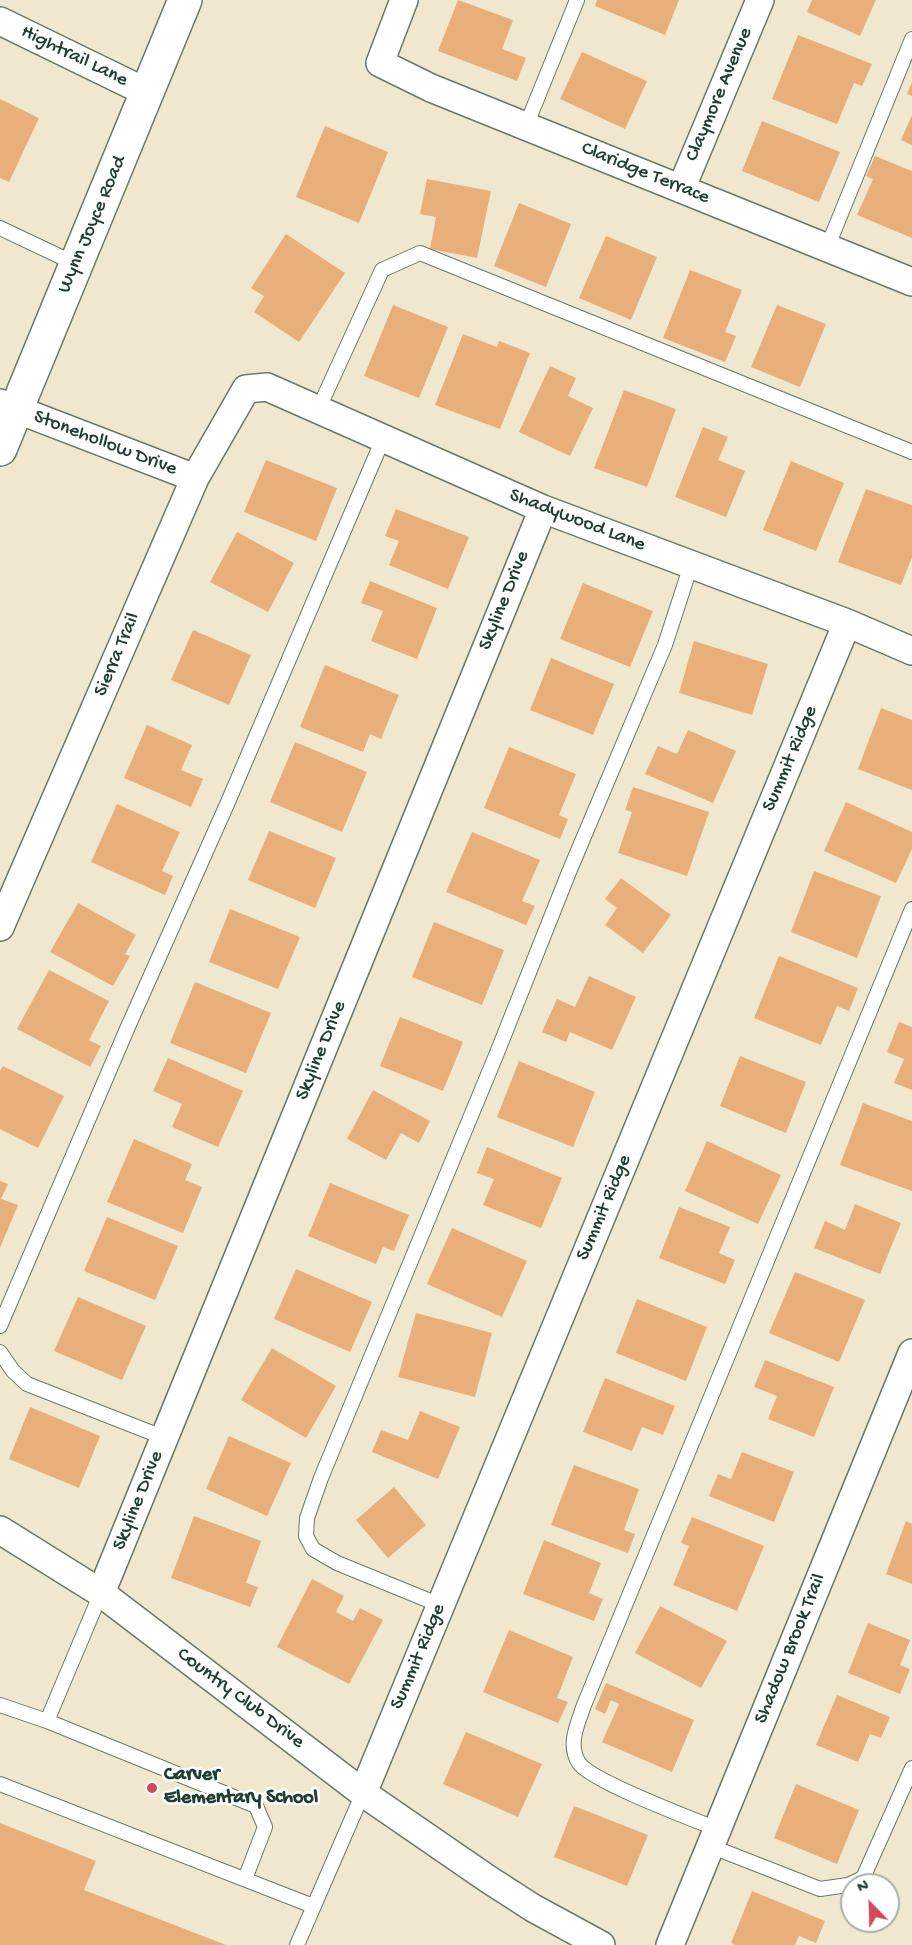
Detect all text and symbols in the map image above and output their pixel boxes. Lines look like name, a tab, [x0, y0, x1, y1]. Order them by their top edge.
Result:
street label: Hightrail Lane	[17, 21, 131, 93]
street label: Claymore Avenue	[681, 24, 759, 166]
street label: Claridge Terrace	[577, 137, 713, 211]
street label: Wynn Joyce Road	[53, 153, 133, 297]
street label: Stonehollow Drive	[30, 406, 180, 482]
street label: Shadywood Lane	[506, 484, 648, 558]
street label: Skyline Drive	[474, 548, 536, 654]
street label: Sierra Trail	[90, 610, 146, 700]
street label: Summit Ridge	[758, 703, 824, 815]
street label: Skyline Drive	[291, 998, 353, 1104]
street label: Summit Ridge	[572, 1152, 638, 1264]
street label: Skyline Drive	[108, 1448, 170, 1554]
street label: Shadow Brook Trail	[750, 1570, 832, 1728]
street label: Summit Ridge	[386, 1601, 452, 1713]
street label: Country Club Drive	[172, 1643, 308, 1755]
place label: Carver Elementary School	[164, 1764, 318, 1811]
marker: Carver Elementary School	[145, 1781, 159, 1795]
north arrow	[840, 1873, 900, 1933]
text: N	[855, 1877, 872, 1899]

